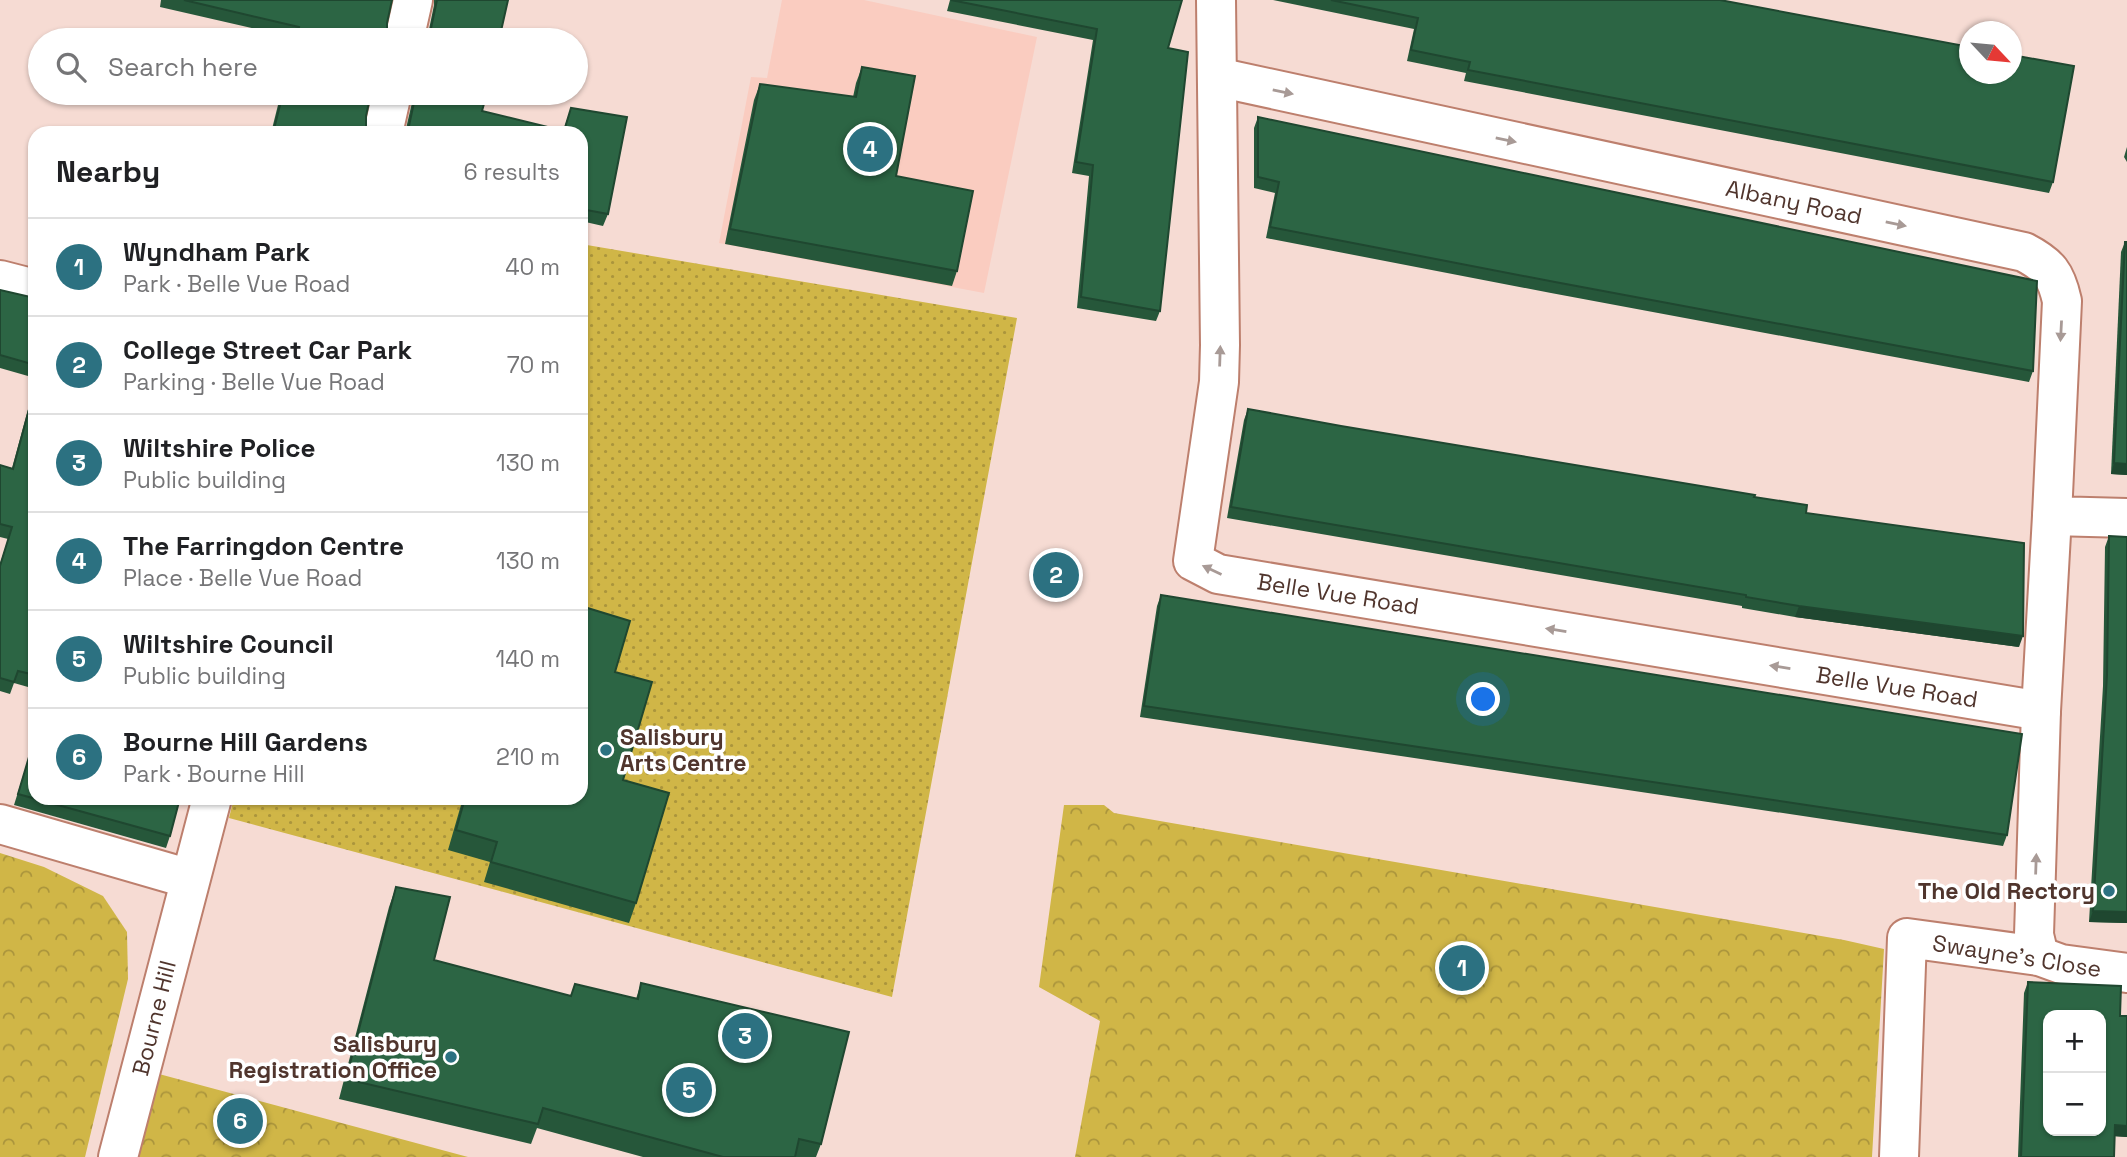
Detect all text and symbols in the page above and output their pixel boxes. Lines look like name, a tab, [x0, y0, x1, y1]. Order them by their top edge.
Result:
north arrow	[1959, 21, 2022, 84]
search box	[28, 28, 588, 105]
icon: search	[52, 48, 90, 86]
text: Search here	[108, 50, 258, 84]
one-way arrow	[1273, 86, 1295, 97]
pin: 4	[847, 123, 893, 175]
one-way arrow	[1495, 135, 1517, 146]
text: Nearby	[56, 152, 160, 191]
text: 6 results	[464, 157, 560, 187]
street label: Albany Road	[1723, 173, 1865, 231]
one-way arrow	[1885, 219, 1907, 230]
text: Wyndham Park	[123, 235, 310, 269]
text: 1	[74, 252, 84, 282]
text: 40 m	[505, 252, 560, 282]
text: Park · Belle Vue Road	[123, 269, 350, 299]
one-way arrow	[2055, 321, 2066, 343]
text: College Street Car Park	[123, 333, 412, 367]
one-way arrow	[1214, 345, 1225, 367]
text: 2	[72, 350, 86, 380]
text: 70 m	[507, 350, 560, 380]
text: Parking · Belle Vue Road	[123, 367, 385, 397]
text: Wiltshire Police	[123, 431, 315, 465]
text: 3	[72, 448, 86, 478]
text: 130 m	[496, 448, 560, 478]
text: Public building	[123, 465, 286, 495]
text: The Farringdon Centre	[123, 529, 404, 563]
text: 4	[72, 546, 86, 576]
text: 130 m	[496, 546, 560, 576]
pin: 2	[1033, 549, 1079, 601]
text: Place · Belle Vue Road	[123, 563, 362, 593]
one-way arrow	[1202, 564, 1222, 576]
street label: Belle Vue Road	[1255, 566, 1421, 622]
one-way arrow	[1545, 624, 1567, 635]
text: Wiltshire Council	[123, 627, 334, 661]
text: 5	[72, 644, 86, 674]
text: 140 m	[496, 644, 560, 674]
street label: Belle Vue Road	[1814, 659, 1980, 715]
text: Public building	[123, 661, 286, 691]
one-way arrow	[1769, 661, 1791, 672]
your location	[1466, 682, 1500, 716]
place label: Salisbury Arts Centre	[620, 722, 746, 778]
text: Bourne Hill Gardens	[123, 725, 368, 759]
text: 6	[72, 742, 86, 772]
text: 210 m	[496, 742, 560, 772]
marker: Salisbury Arts Centre	[598, 742, 614, 758]
text: Park · Bourne Hill	[123, 759, 305, 789]
one-way arrow	[2030, 853, 2042, 875]
place label: The Old Rectory	[1918, 876, 2095, 906]
marker: The Old Rectory	[2101, 883, 2117, 899]
street label: Swayne's Close	[1931, 928, 2103, 984]
pin: 1	[1439, 942, 1485, 994]
street label: Bourne Hill	[125, 957, 183, 1079]
pin: 3	[722, 1010, 768, 1062]
map controls	[2043, 1010, 2106, 1136]
button: +	[2043, 1010, 2106, 1073]
place label: Salisbury Registration Office	[229, 1029, 437, 1085]
marker: Salisbury Registration Office	[443, 1049, 459, 1065]
pin: 5	[666, 1064, 712, 1116]
button: −	[2043, 1073, 2106, 1136]
pin: 6	[217, 1095, 263, 1147]

